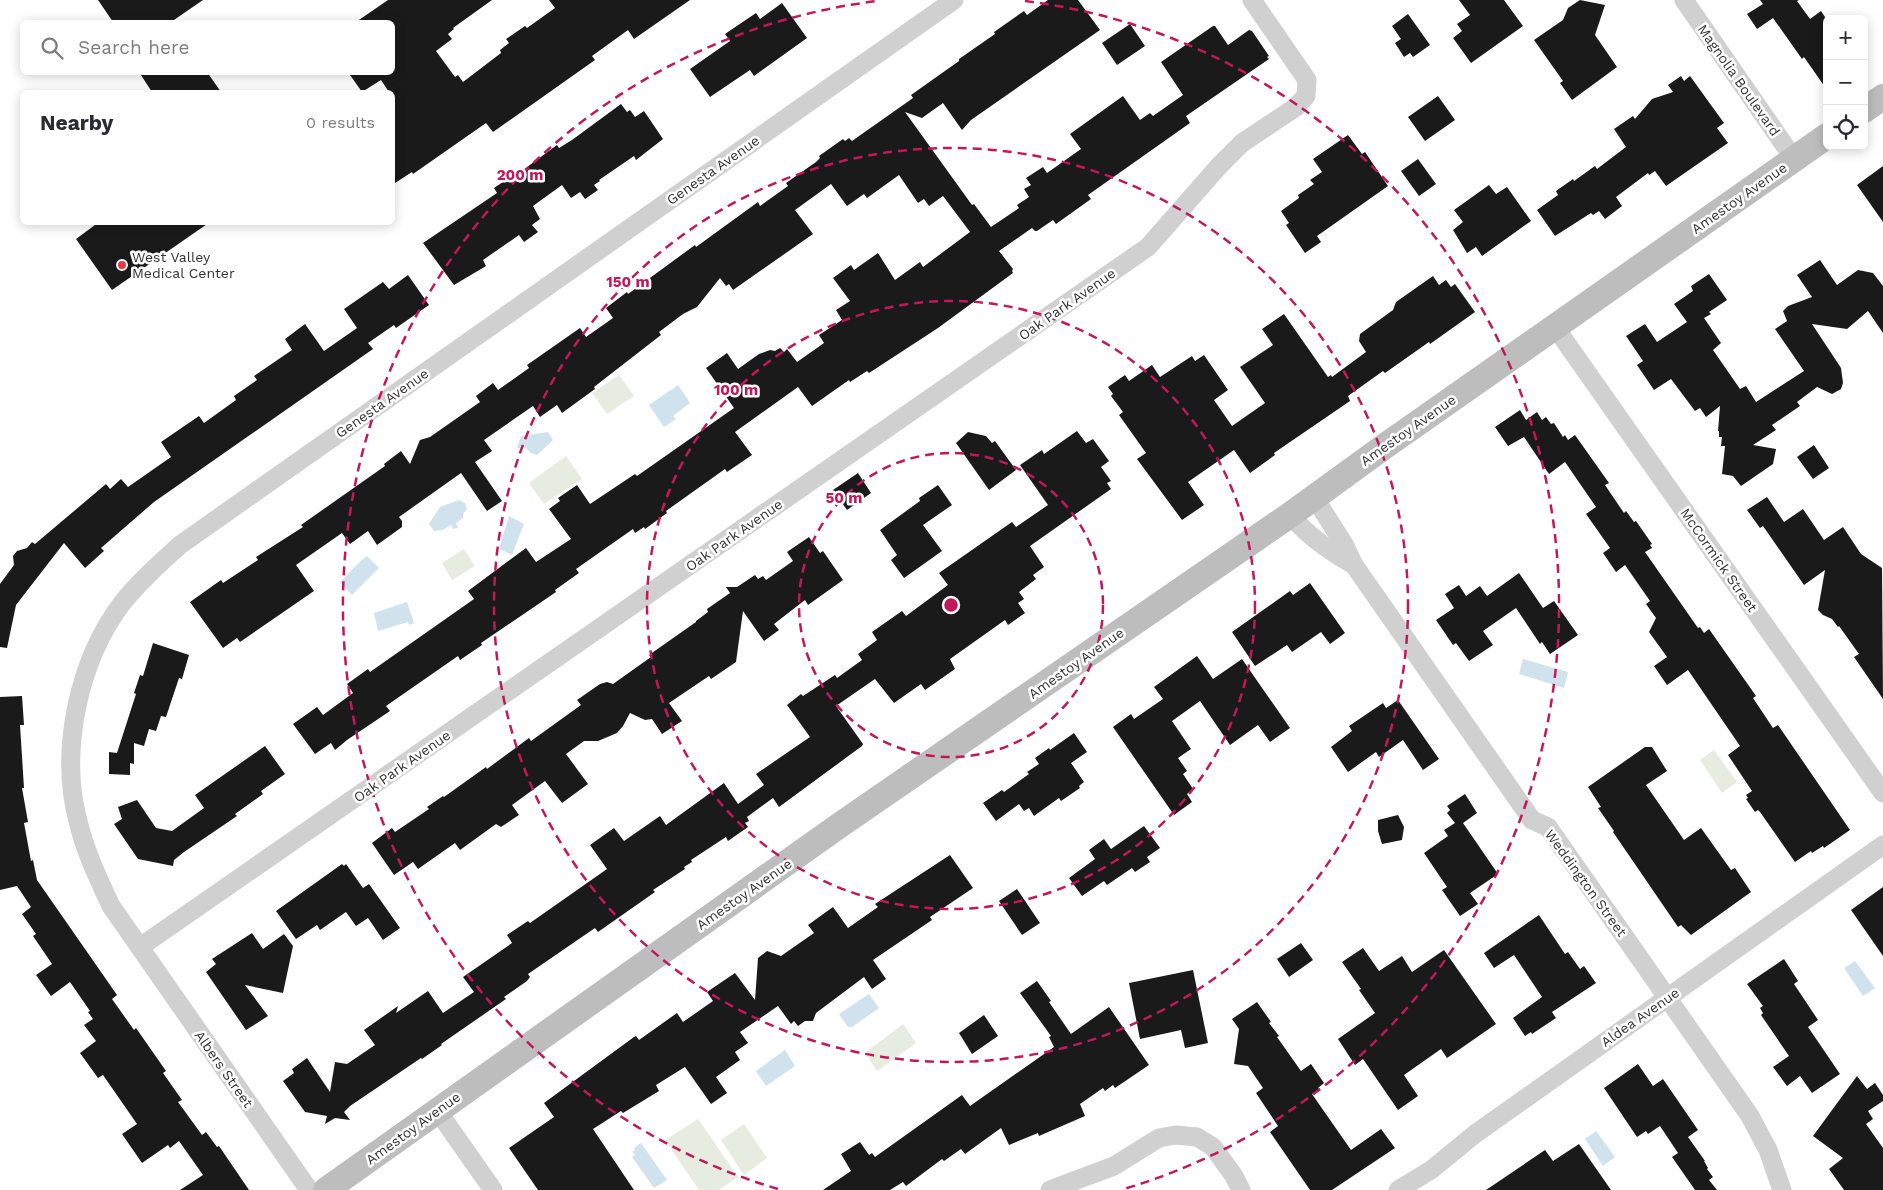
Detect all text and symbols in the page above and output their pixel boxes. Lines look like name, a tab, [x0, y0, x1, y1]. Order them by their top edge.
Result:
map controls	[1823, 15, 1868, 150]
button: +	[1823, 15, 1868, 60]
search box	[20, 20, 395, 75]
street label: Magnolia Boulevard	[1694, 21, 1784, 139]
icon: search	[38, 34, 66, 62]
text: Search here	[78, 36, 189, 59]
button: −	[1823, 60, 1868, 105]
button: locate	[1823, 105, 1868, 150]
text: Nearby	[40, 110, 113, 135]
text: 0 results	[306, 113, 375, 132]
street label: Genesta Avenue	[664, 132, 762, 208]
street label: Amestoy Avenue	[1688, 159, 1790, 237]
text: 200 m	[497, 166, 543, 184]
place label: West Valley Medical Center	[132, 249, 235, 281]
marker: West Valley Medical Center	[116, 259, 128, 271]
street label: Oak Park Avenue	[1016, 265, 1118, 343]
text: 150 m	[606, 273, 650, 291]
street label: Genesta Avenue	[333, 365, 431, 441]
text: 100 m	[714, 381, 758, 399]
street label: Amestoy Avenue	[1357, 391, 1459, 469]
text: 50 m	[826, 489, 862, 507]
street label: Oak Park Avenue	[683, 496, 785, 574]
street label: McCormick Street	[1677, 505, 1761, 615]
centre of rings	[942, 596, 960, 614]
street label: Amestoy Avenue	[1025, 624, 1127, 702]
street label: Oak Park Avenue	[351, 727, 453, 805]
street label: Weddington Street	[1542, 826, 1630, 940]
street label: Amestoy Avenue	[693, 855, 795, 933]
street label: Aldea Avenue	[1598, 984, 1682, 1050]
street label: Albers Street	[192, 1028, 256, 1111]
street label: Amestoy Avenue	[363, 1088, 463, 1168]

